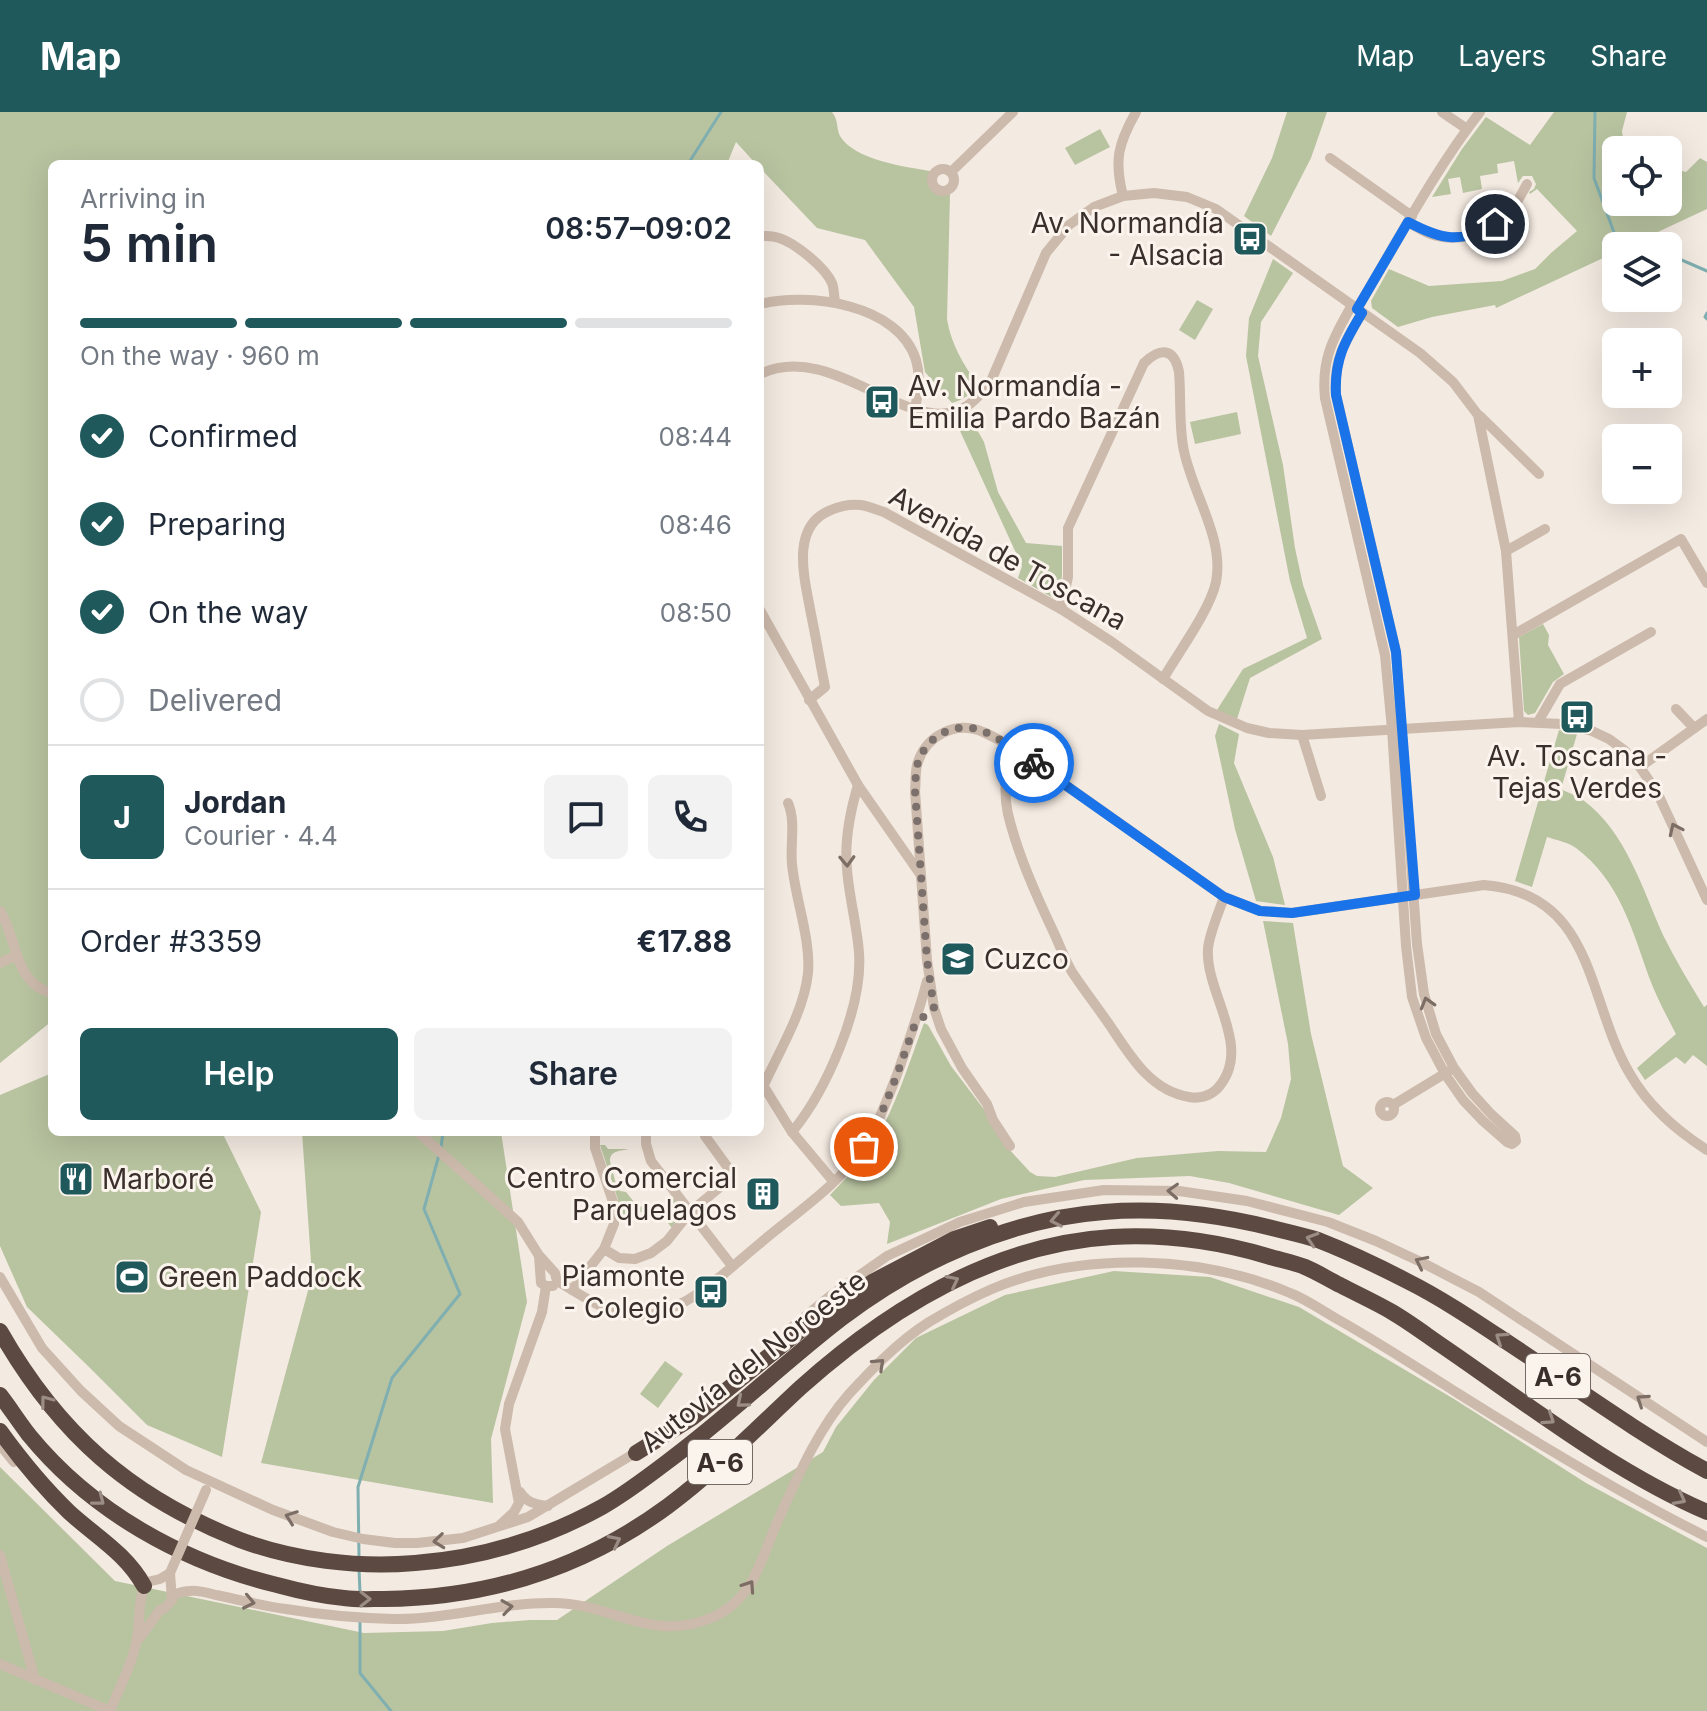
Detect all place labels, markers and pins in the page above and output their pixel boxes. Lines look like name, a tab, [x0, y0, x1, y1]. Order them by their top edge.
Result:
pin	[1461, 190, 1529, 258]
place label: Av. Normandía - Alsacia	[1031, 206, 1224, 272]
bus stop icon: Av. Normandía - Alsacia	[1231, 220, 1269, 258]
place label: Av. Normandía - Emilia Pardo Bazán	[908, 369, 1161, 435]
bus stop icon: Av. Normandía - Emilia Pardo Bazán	[863, 383, 901, 421]
bus stop icon: Av. Toscana - Tejas Verdes	[1558, 698, 1596, 736]
place label: Av. Toscana - Tejas Verdes	[1487, 739, 1667, 805]
school or university icon: Cuzco	[939, 940, 977, 978]
place label: Cuzco	[984, 942, 1069, 976]
pin	[830, 1113, 898, 1181]
restaurant icon: Marboré	[57, 1160, 95, 1198]
place label: Centro Comercial Parquelagos	[506, 1161, 737, 1227]
place label: Marboré	[102, 1162, 214, 1196]
building icon: Centro Comercial Parquelagos	[744, 1175, 782, 1213]
sports icon: Green Paddock	[113, 1258, 151, 1296]
place label: Piamonte - Colegio	[562, 1259, 685, 1325]
place label: Green Paddock	[158, 1260, 362, 1294]
bus stop icon: Piamonte - Colegio	[692, 1273, 730, 1311]

